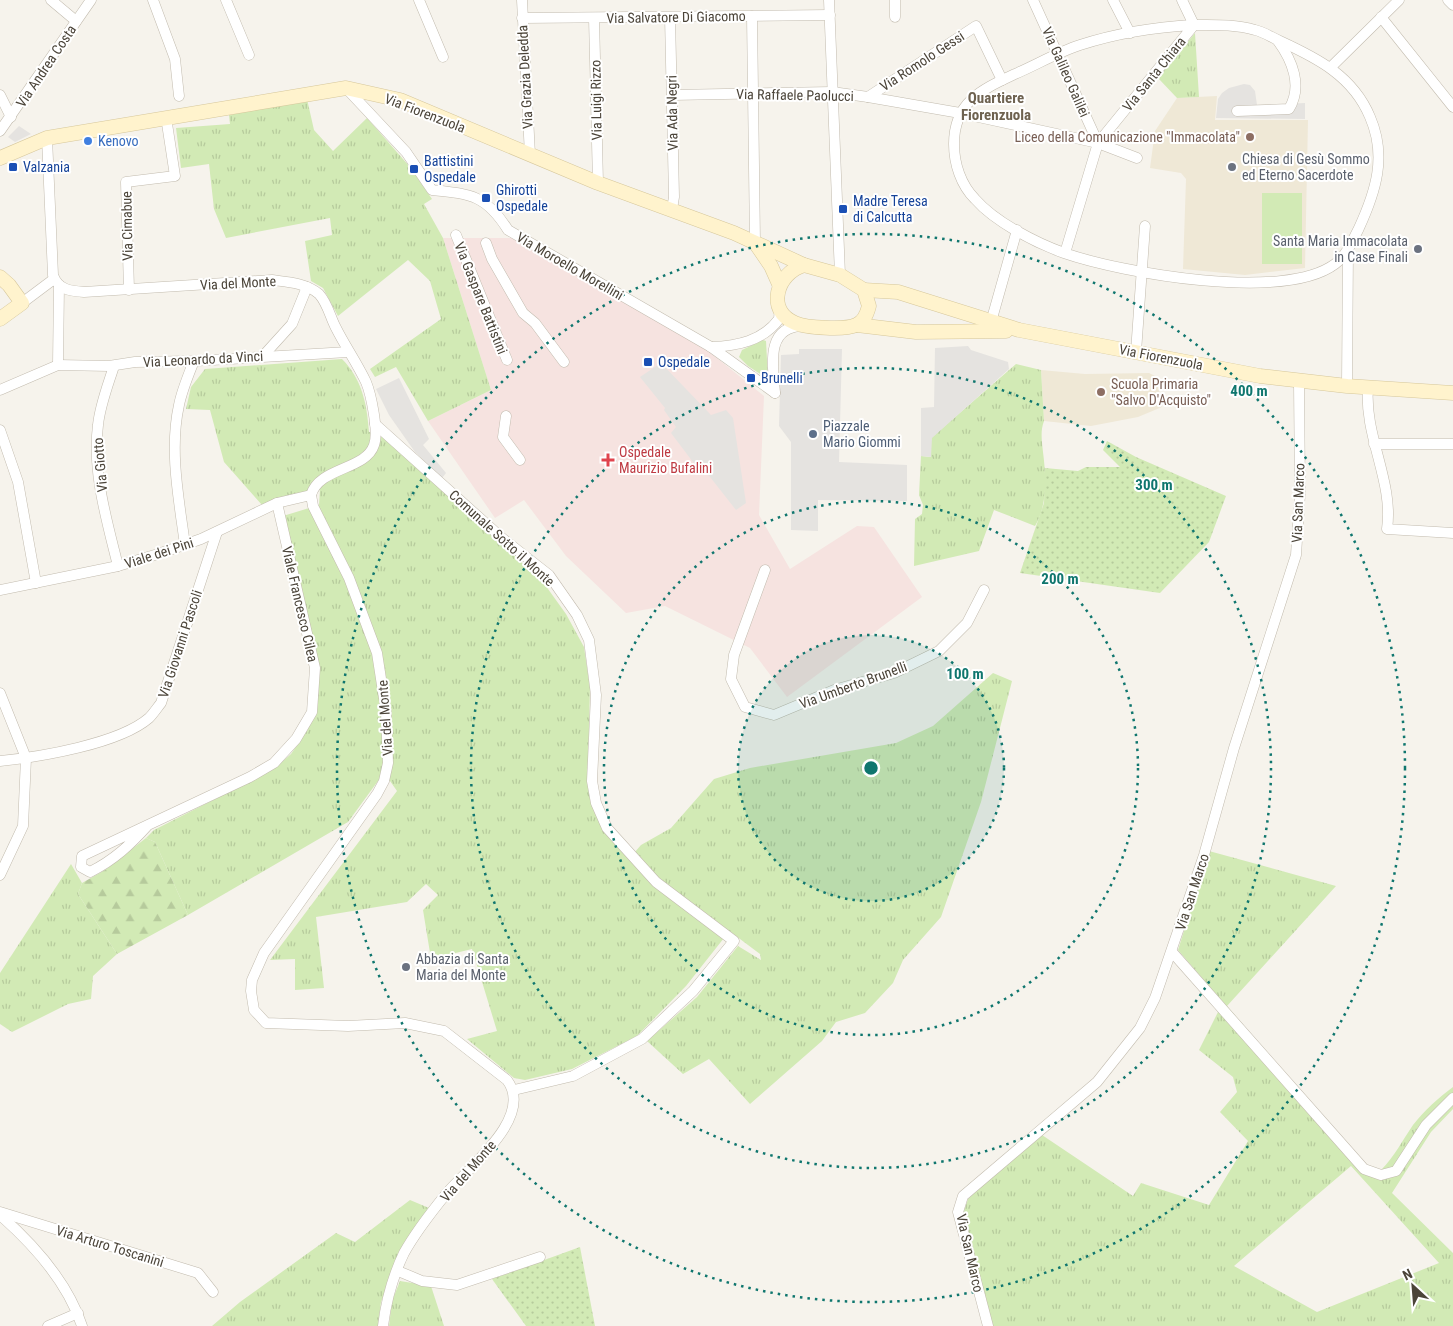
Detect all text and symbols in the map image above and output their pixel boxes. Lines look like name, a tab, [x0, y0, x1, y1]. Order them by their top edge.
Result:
street label: Via Salvatore Di Giacomo	[606, 8, 746, 26]
street label: Via Andrea Costa	[13, 22, 79, 110]
street label: Via Grazia Deledda	[514, 25, 536, 129]
street label: Via Galileo Galilei	[1039, 25, 1093, 119]
street label: Via Romolo Gessi	[877, 28, 967, 94]
street label: Via Santa Chiara	[1119, 34, 1189, 114]
street label: Via Luigi Rizzo	[587, 60, 605, 140]
street label: Via Ada Negri	[663, 75, 681, 151]
street label: Via Raffaele Paolucci	[736, 86, 854, 104]
district label: Quartiere Fiorenzuola	[961, 89, 1031, 124]
street label: Via Fiorenzuola	[382, 90, 468, 136]
place label: Liceo della Comunicazione "Immacolata"	[1015, 129, 1240, 145]
marker: Liceo della Comunicazione "Immacolata"	[1244, 131, 1256, 143]
place label: Kenovo	[98, 133, 139, 149]
marker: Kenovo	[82, 135, 94, 147]
place label: Chiesa di Gesù Sommo ed Eterno Sacerdote	[1242, 151, 1370, 183]
place label: Battistini Ospedale	[424, 153, 476, 185]
place label: Valzania	[23, 159, 70, 175]
marker: Valzania	[7, 161, 19, 173]
marker: Chiesa di Gesù Sommo ed Eterno Sacerdote	[1226, 161, 1238, 173]
marker: Battistini Ospedale	[408, 163, 420, 175]
place label: Ghirotti Ospedale	[496, 182, 548, 214]
street label: Via Cimabue	[118, 191, 136, 261]
marker: Ghirotti Ospedale	[480, 192, 492, 204]
place label: Madre Teresa di Calcutta	[853, 193, 928, 225]
marker: Madre Teresa di Calcutta	[837, 203, 849, 215]
street label: Via Moroello Morellini	[514, 229, 626, 303]
place label: Santa Maria Immacolata in Case Finali	[1273, 233, 1408, 265]
street label: Via Gaspare Battistini	[451, 240, 511, 356]
marker: Santa Maria Immacolata in Case Finali	[1412, 243, 1424, 255]
street label: Via del Monte	[200, 273, 277, 293]
street label: Via Fiorenzuola	[1118, 341, 1204, 373]
street label: Via Leonardo da Vinci	[142, 348, 264, 370]
place label: Ospedale	[658, 354, 710, 370]
marker: Ospedale	[642, 356, 654, 368]
place label: Brunelli	[761, 370, 803, 386]
marker: Brunelli	[745, 372, 757, 384]
place label: Scuola Primaria "Salvo D'Acquisto"	[1111, 376, 1211, 408]
text: 400 m	[1230, 382, 1268, 400]
marker: Scuola Primaria "Salvo D'Acquisto"	[1095, 386, 1107, 398]
place label: Piazzale Mario Giommi	[823, 418, 901, 450]
marker: Piazzale Mario Giommi	[807, 428, 819, 440]
street label: Via Giotto	[90, 437, 110, 493]
place label: Ospedale Maurizio Bufalini	[619, 444, 712, 476]
marker: Ospedale Maurizio Bufalini	[601, 453, 615, 467]
street label: Via San Marco	[1289, 463, 1307, 543]
text: 300 m	[1135, 476, 1173, 494]
street label: Comunale Sotto il Monte	[446, 487, 558, 590]
street label: Viale dei Pini	[122, 534, 196, 572]
street label: Viale Francesco Cilea	[279, 544, 321, 664]
text: 200 m	[1041, 570, 1079, 588]
street label: Via Giovanni Pascoli	[155, 588, 205, 700]
street label: Via Umberto Brunelli	[797, 658, 909, 712]
text: 100 m	[946, 665, 984, 683]
street label: Via del Monte	[374, 679, 396, 756]
centre of rings	[862, 759, 880, 777]
street label: Via San Marco	[1172, 852, 1212, 932]
place label: Abbazia di Santa Maria del Monte	[416, 951, 509, 983]
marker: Abbazia di Santa Maria del Monte	[400, 961, 412, 973]
street label: Via del Monte	[437, 1137, 499, 1205]
street label: Via San Marco	[953, 1212, 987, 1294]
street label: Via Arturo Toscanini	[54, 1222, 166, 1270]
north arrow	[1388, 1261, 1438, 1311]
text: N	[1400, 1265, 1415, 1283]

